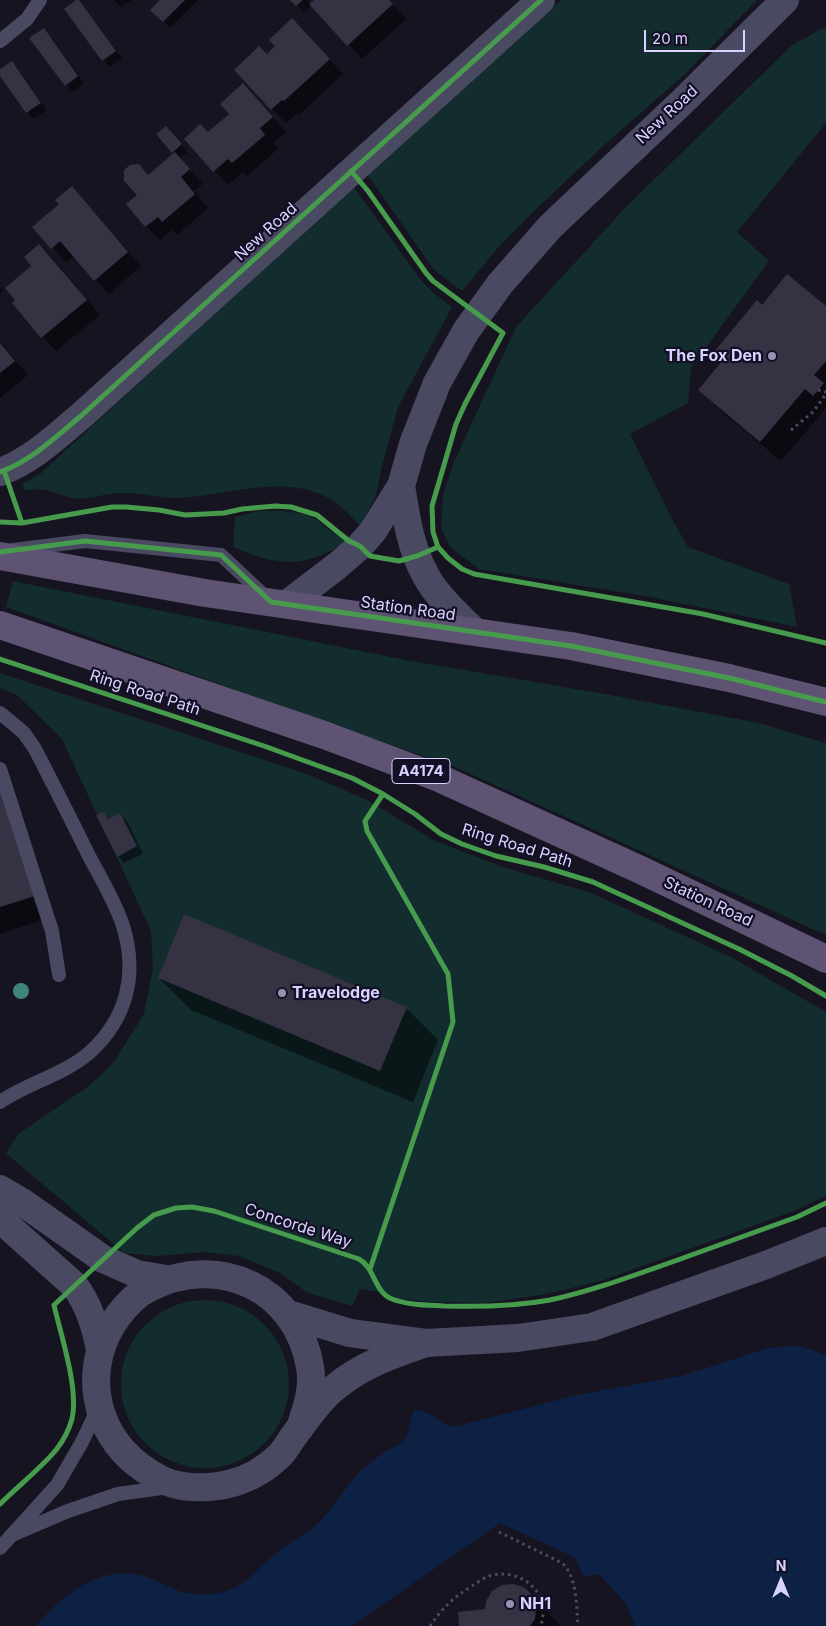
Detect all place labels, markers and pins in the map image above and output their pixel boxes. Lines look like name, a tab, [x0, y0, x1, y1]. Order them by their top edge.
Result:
place label: The Fox Den	[666, 346, 762, 366]
marker: The Fox Den	[766, 350, 778, 362]
place label: Travelodge	[292, 983, 380, 1003]
marker: Travelodge	[276, 987, 288, 999]
place label: NH1	[520, 1594, 551, 1614]
marker: NH1	[504, 1598, 516, 1610]

